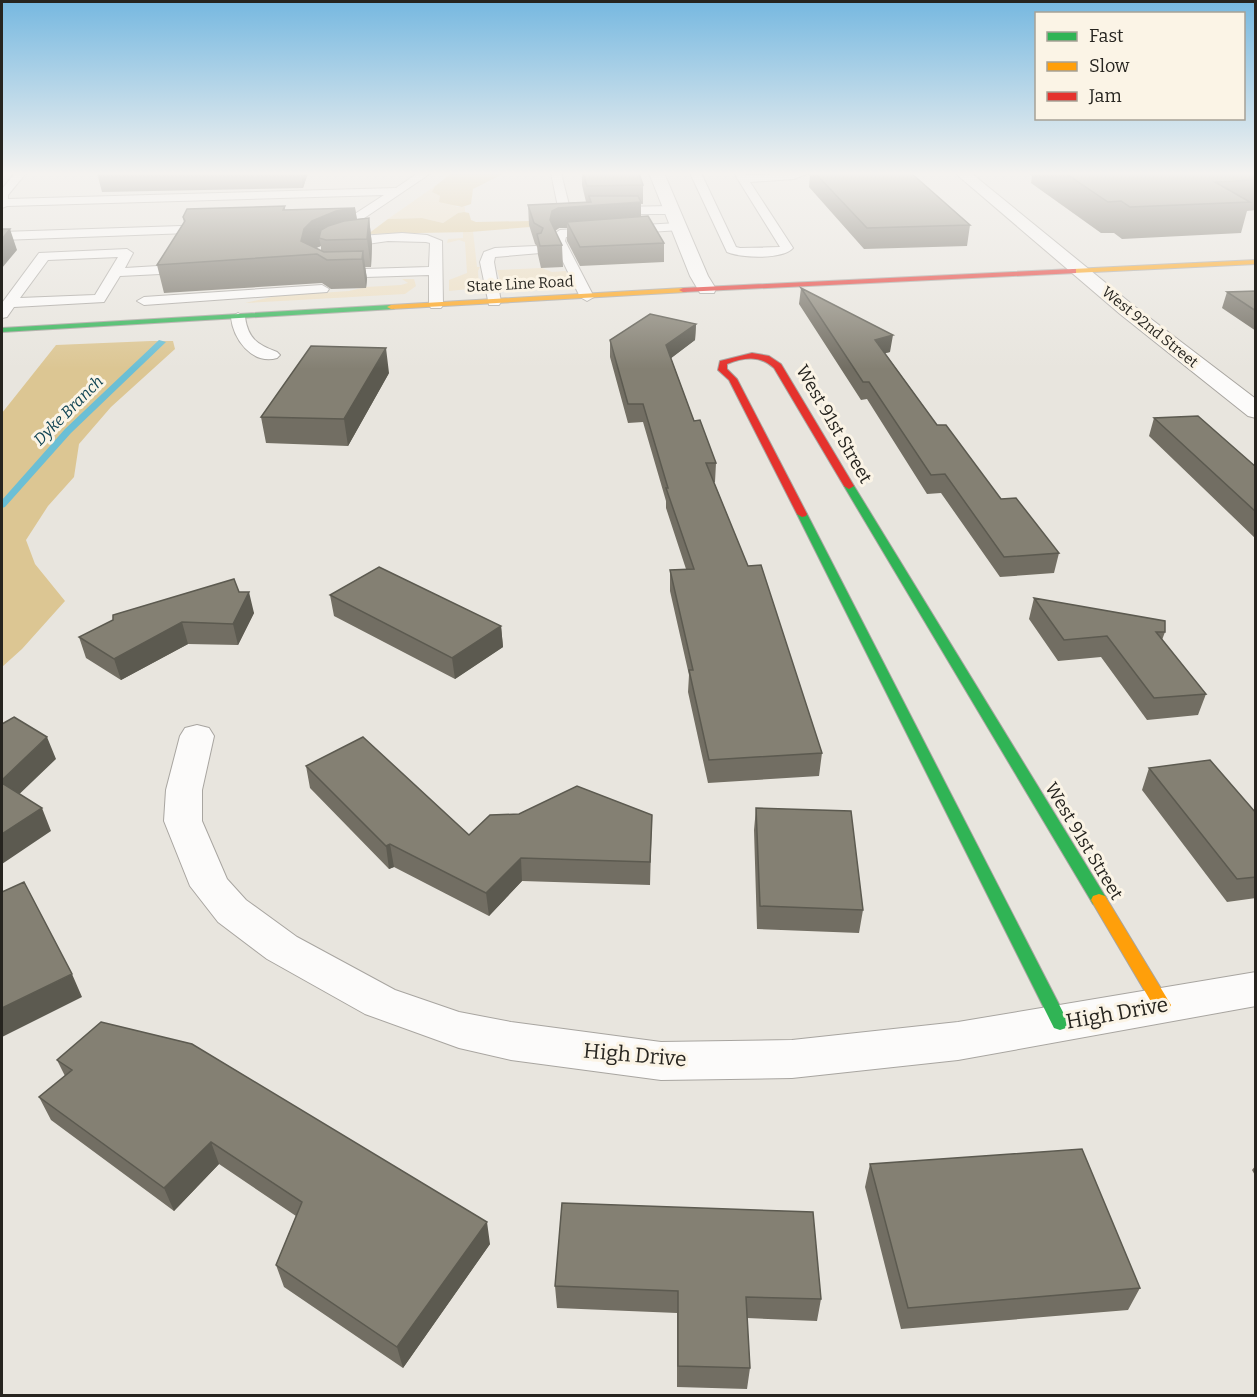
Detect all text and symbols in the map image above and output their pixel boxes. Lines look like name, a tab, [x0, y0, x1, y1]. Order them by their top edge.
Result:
legend	[1035, 12, 1245, 120]
text: Fast	[1089, 25, 1124, 47]
text: Slow	[1089, 55, 1130, 77]
text: Jam	[1088, 85, 1122, 107]
street label: State Line Road	[466, 272, 574, 296]
street label: West 92nd Street	[1098, 283, 1202, 372]
street label: West 91st Street	[791, 361, 877, 488]
water label: Dyke Branch	[30, 372, 107, 449]
street label: West 91st Street	[1040, 778, 1128, 904]
street label: High Drive	[1064, 991, 1170, 1035]
street label: High Drive	[582, 1038, 688, 1072]

